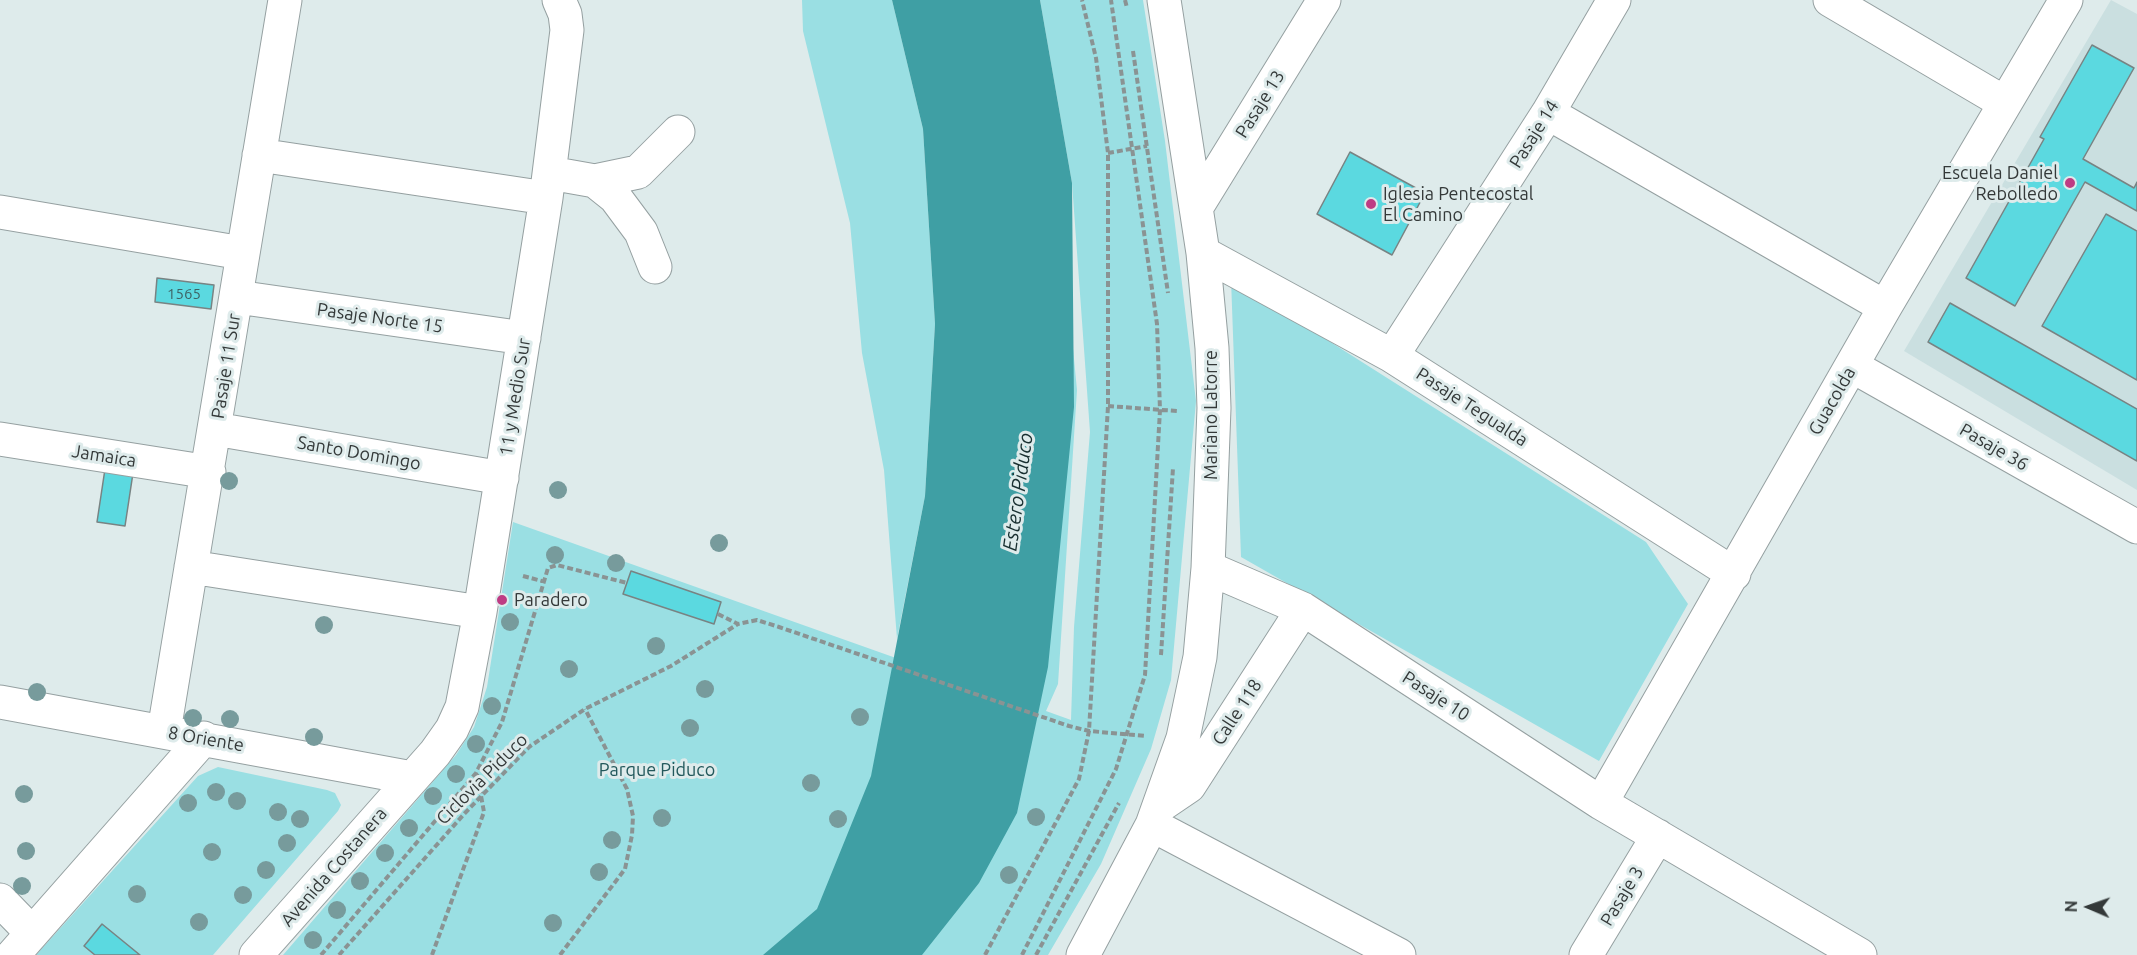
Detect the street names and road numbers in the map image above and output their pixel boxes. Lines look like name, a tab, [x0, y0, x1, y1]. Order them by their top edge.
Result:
street label: Pasaje 13	[1231, 66, 1289, 142]
street label: Pasaje 14	[1505, 96, 1563, 172]
street label: Pasaje Norte 15	[316, 298, 444, 338]
street label: Pasaje 11 Sur	[207, 312, 245, 420]
street label: 11 y Medio Sur	[495, 337, 535, 457]
street label: Mariano Latorre	[1200, 350, 1222, 480]
street label: Pasaje Tegualda	[1412, 363, 1532, 451]
street label: Guacolda	[1804, 363, 1860, 439]
street label: Pasaje 36	[1956, 419, 2032, 475]
street label: Santo Domingo	[296, 432, 422, 474]
street label: Jamaica	[70, 440, 138, 472]
street label: Pasaje 10	[1398, 666, 1474, 726]
street label: Calle 118	[1208, 675, 1266, 749]
street label: 8 Oriente	[166, 722, 246, 756]
street label: Ciclovia Piduco	[432, 729, 532, 829]
street label: Avenida Costanera	[276, 803, 392, 931]
street label: Pasaje 3	[1596, 862, 1648, 930]

